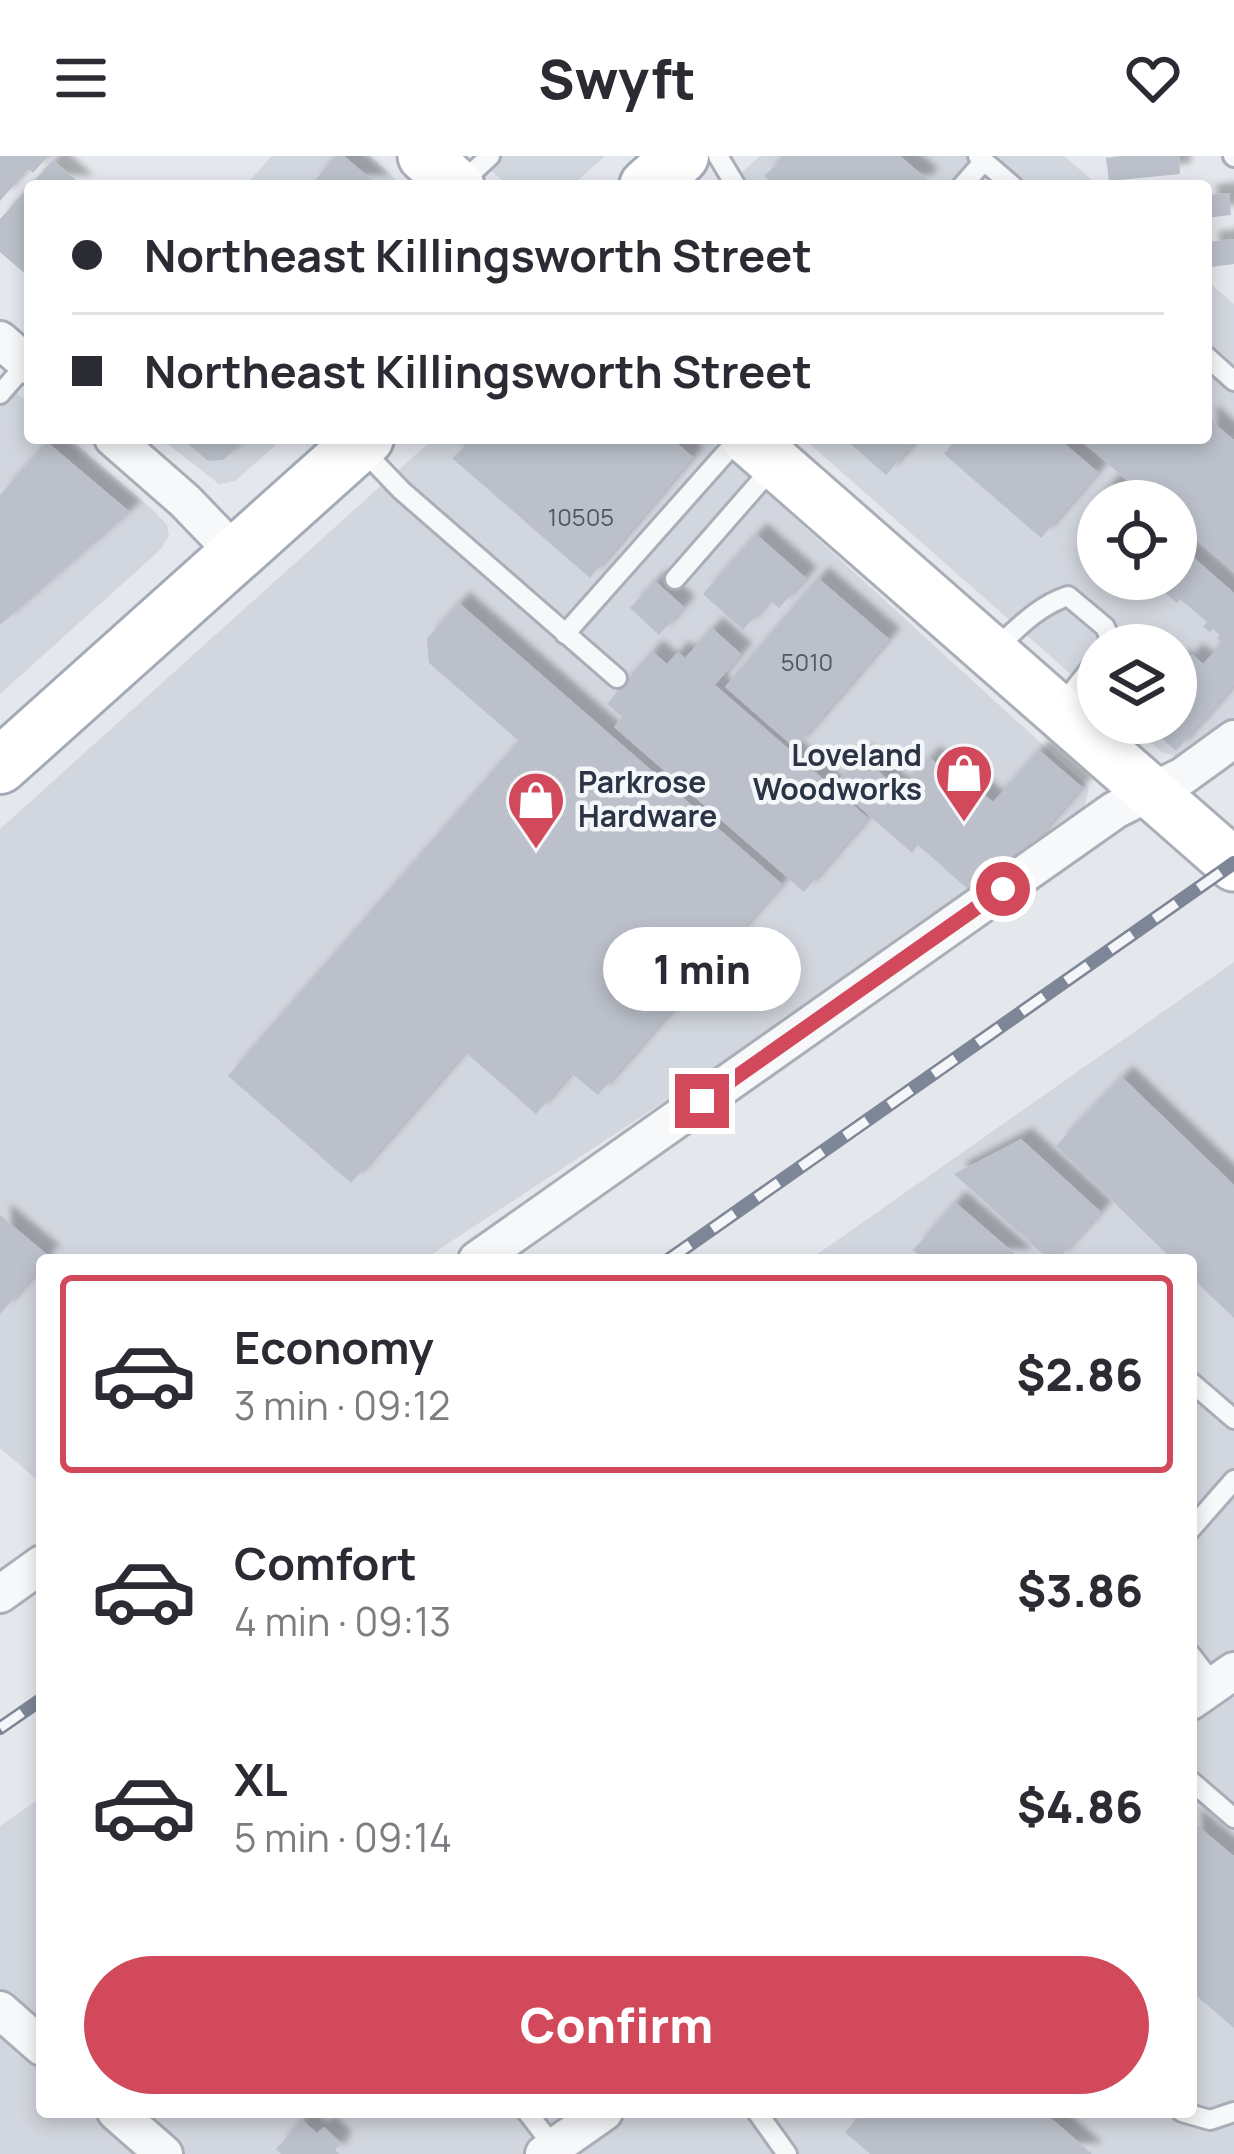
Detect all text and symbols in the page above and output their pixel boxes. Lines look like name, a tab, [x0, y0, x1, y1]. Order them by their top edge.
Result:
text: Swyft	[538, 41, 696, 115]
icon: menu	[48, 45, 114, 111]
icon: heart	[1120, 45, 1186, 111]
text: Northeast Killingsworth Street	[144, 224, 812, 286]
text: Northeast Killingsworth Street	[144, 340, 812, 402]
map controls	[1077, 480, 1197, 744]
button: locate	[1077, 480, 1197, 600]
house number: 10505	[548, 500, 614, 533]
button: layers	[1077, 624, 1197, 744]
house number: 5010	[781, 645, 833, 678]
place label: Loveland Woodworks	[753, 734, 922, 809]
shop icon: Loveland Woodworks	[933, 742, 995, 824]
place label: Parkrose Hardware	[578, 761, 717, 836]
shop icon: Parkrose Hardware	[505, 769, 567, 851]
route start	[976, 862, 1030, 916]
callout: 1 min	[603, 927, 801, 1011]
text: 1 min	[653, 942, 751, 996]
route end	[675, 1074, 729, 1128]
text: Economy	[234, 1316, 434, 1378]
icon: car	[90, 1320, 198, 1428]
text: $2.86	[1017, 1343, 1143, 1405]
text: 3 min · 09:12	[234, 1378, 450, 1432]
text: Comfort	[234, 1532, 417, 1594]
icon: car	[90, 1536, 198, 1644]
text: $3.86	[1017, 1559, 1143, 1621]
text: 4 min · 09:13	[234, 1594, 451, 1648]
text: XL	[234, 1748, 288, 1810]
icon: car	[90, 1752, 198, 1860]
text: $4.86	[1017, 1775, 1143, 1837]
text: 5 min · 09:14	[234, 1810, 452, 1864]
button: Confirm	[84, 1956, 1149, 2094]

